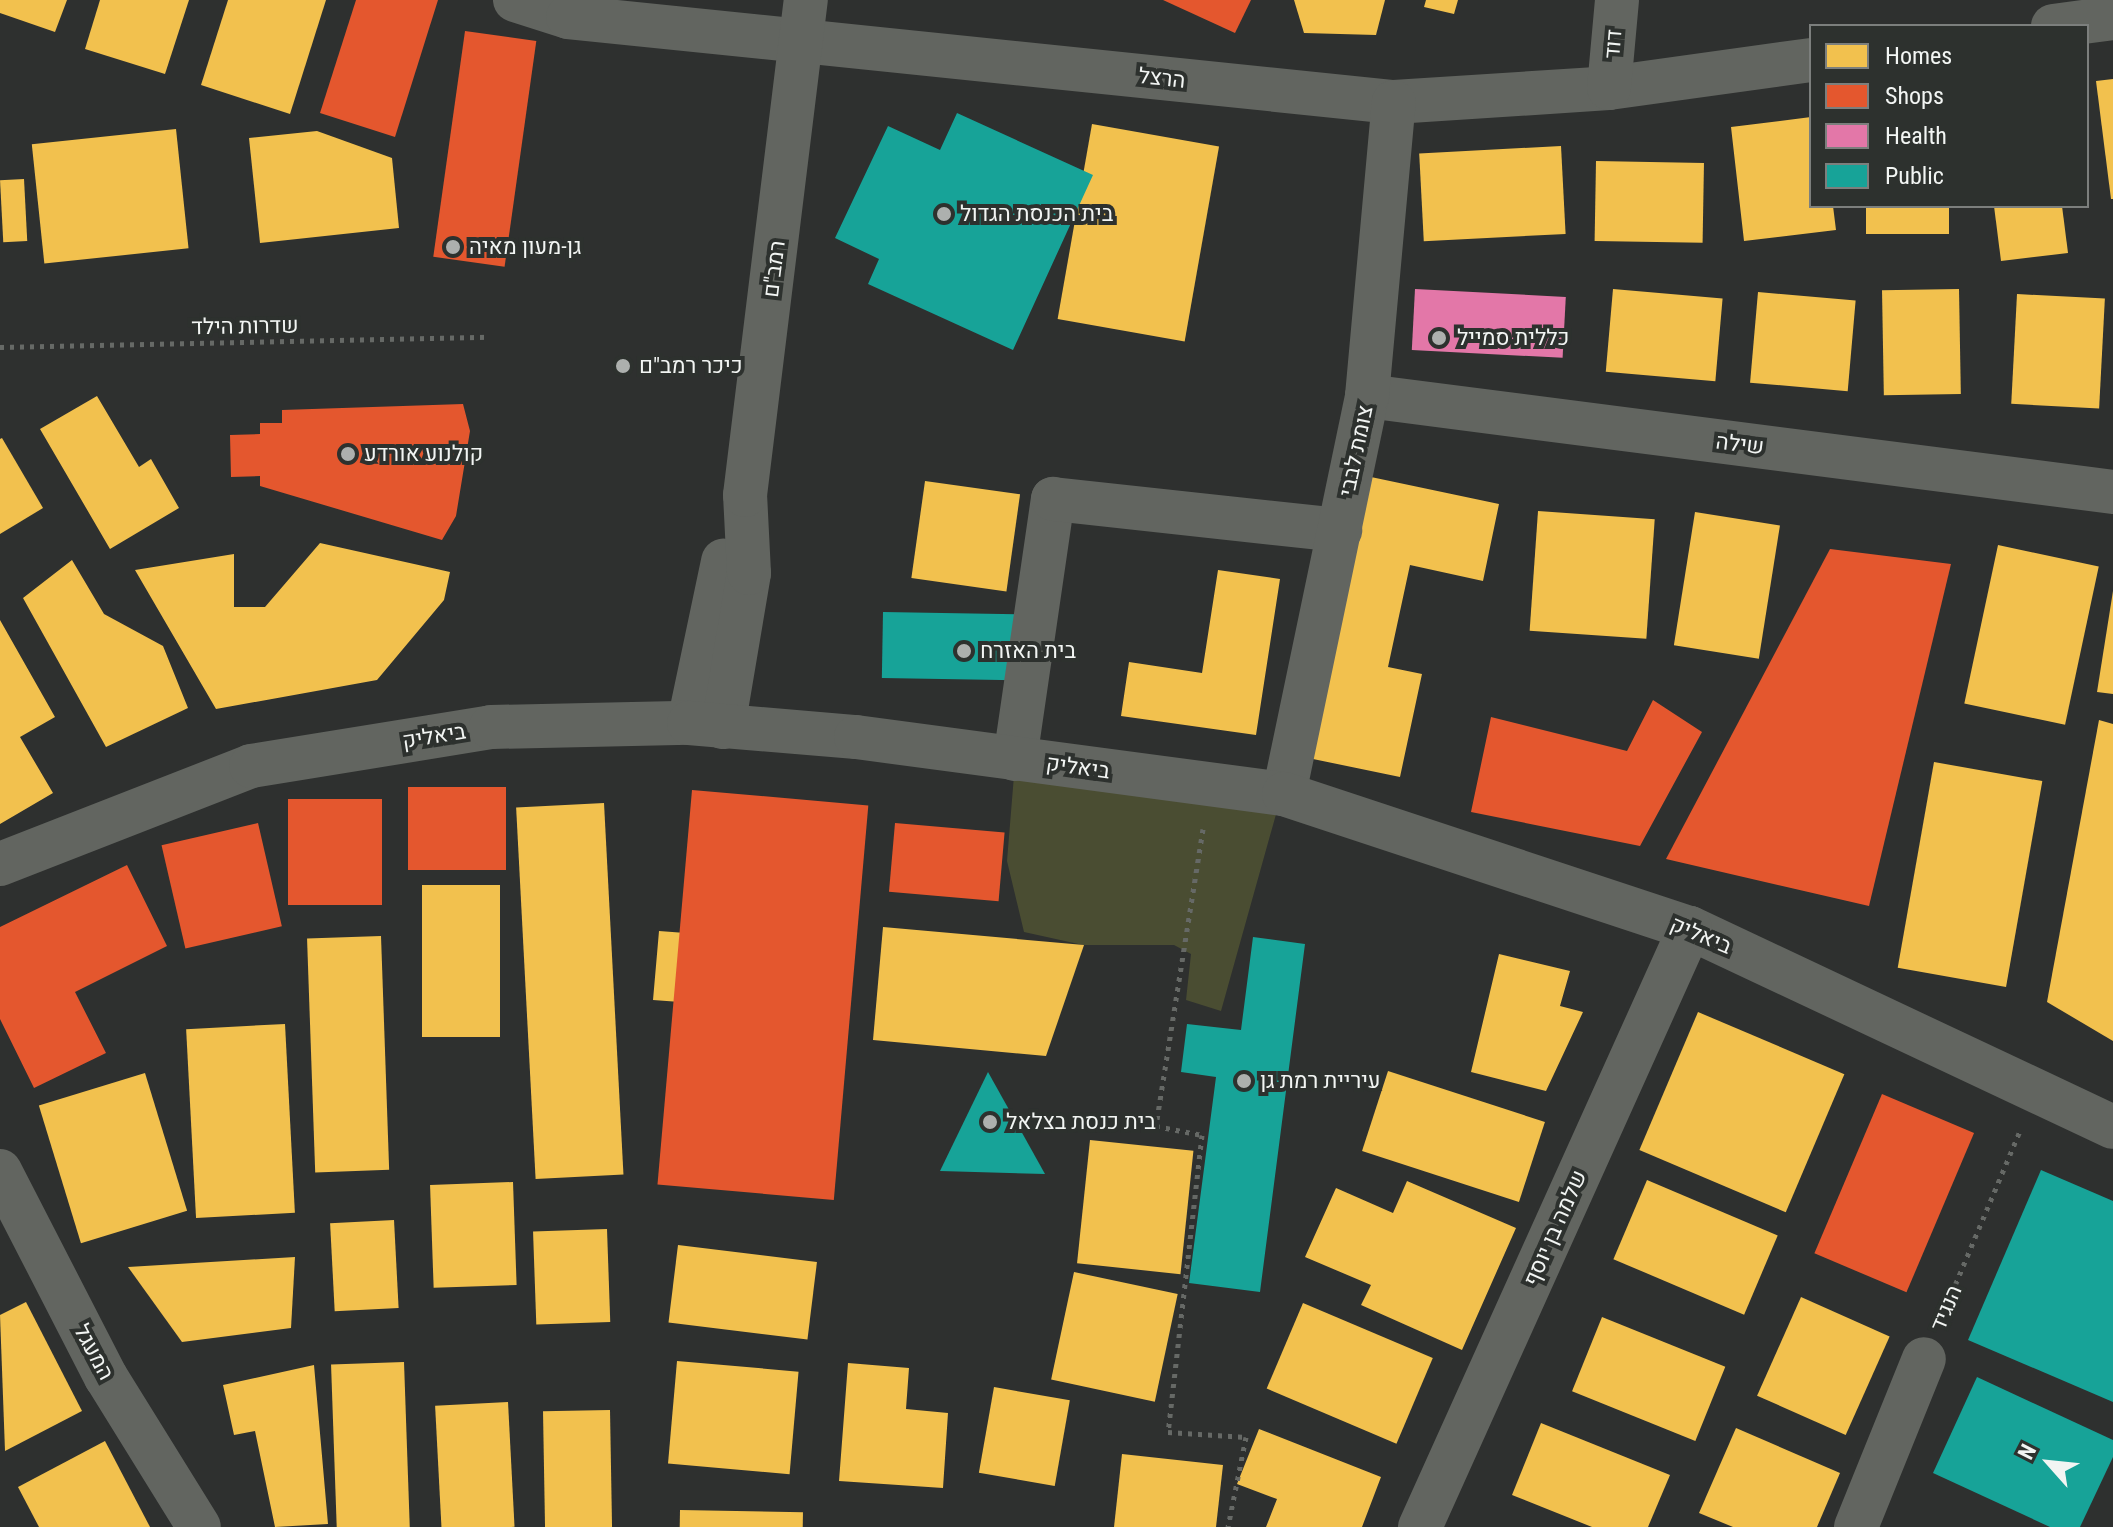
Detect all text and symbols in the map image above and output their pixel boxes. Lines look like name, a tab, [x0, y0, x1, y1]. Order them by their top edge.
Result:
legend	[1809, 24, 2089, 208]
street label: דוד	[1599, 28, 1627, 60]
text: Homes	[1885, 42, 1952, 70]
street label: הרצל	[1137, 62, 1187, 94]
text: Shops	[1885, 82, 1944, 110]
text: Health	[1885, 122, 1947, 150]
text: Public	[1885, 162, 1944, 190]
place label: בית הכנסת הגדול	[960, 201, 1113, 227]
marker: בית הכנסת הגדול	[935, 205, 953, 223]
place label: גן-מעון מאיה	[469, 234, 581, 260]
marker: גן-מעון מאיה	[444, 238, 462, 256]
street label: רמב"ם	[757, 239, 791, 299]
street label: שדרות הילד	[191, 312, 299, 340]
place label: כללית סמייל	[1457, 325, 1569, 351]
marker: כללית סמייל	[1428, 327, 1450, 349]
place label: כיכר רמב"ם	[639, 353, 743, 379]
marker: כיכר רמב"ם	[614, 357, 632, 375]
street label: צומת לבבי	[1333, 403, 1379, 499]
street label: שילה	[1714, 428, 1766, 460]
place label: קולנוע אורדע	[364, 441, 483, 467]
marker: קולנוע אורדע	[339, 445, 357, 463]
place label: בית האזרח	[980, 638, 1076, 664]
marker: בית האזרח	[955, 642, 973, 660]
street label: ביאליק	[400, 718, 468, 754]
street label: ביאליק	[1044, 749, 1112, 785]
street label: ביאליק	[1666, 910, 1736, 960]
place label: עיריית רמת גן	[1260, 1068, 1381, 1094]
marker: עיריית רמת גן	[1235, 1072, 1253, 1090]
place label: בית כנסת בצלאל	[1006, 1109, 1156, 1135]
marker: בית כנסת בצלאל	[981, 1113, 999, 1131]
street label: שלמה בן יוסף	[1518, 1166, 1592, 1290]
street label: הנגיד	[1925, 1281, 1967, 1335]
street label: המעגל	[68, 1320, 120, 1384]
north arrow	[2009, 1423, 2089, 1503]
text: N	[2013, 1440, 2041, 1464]

